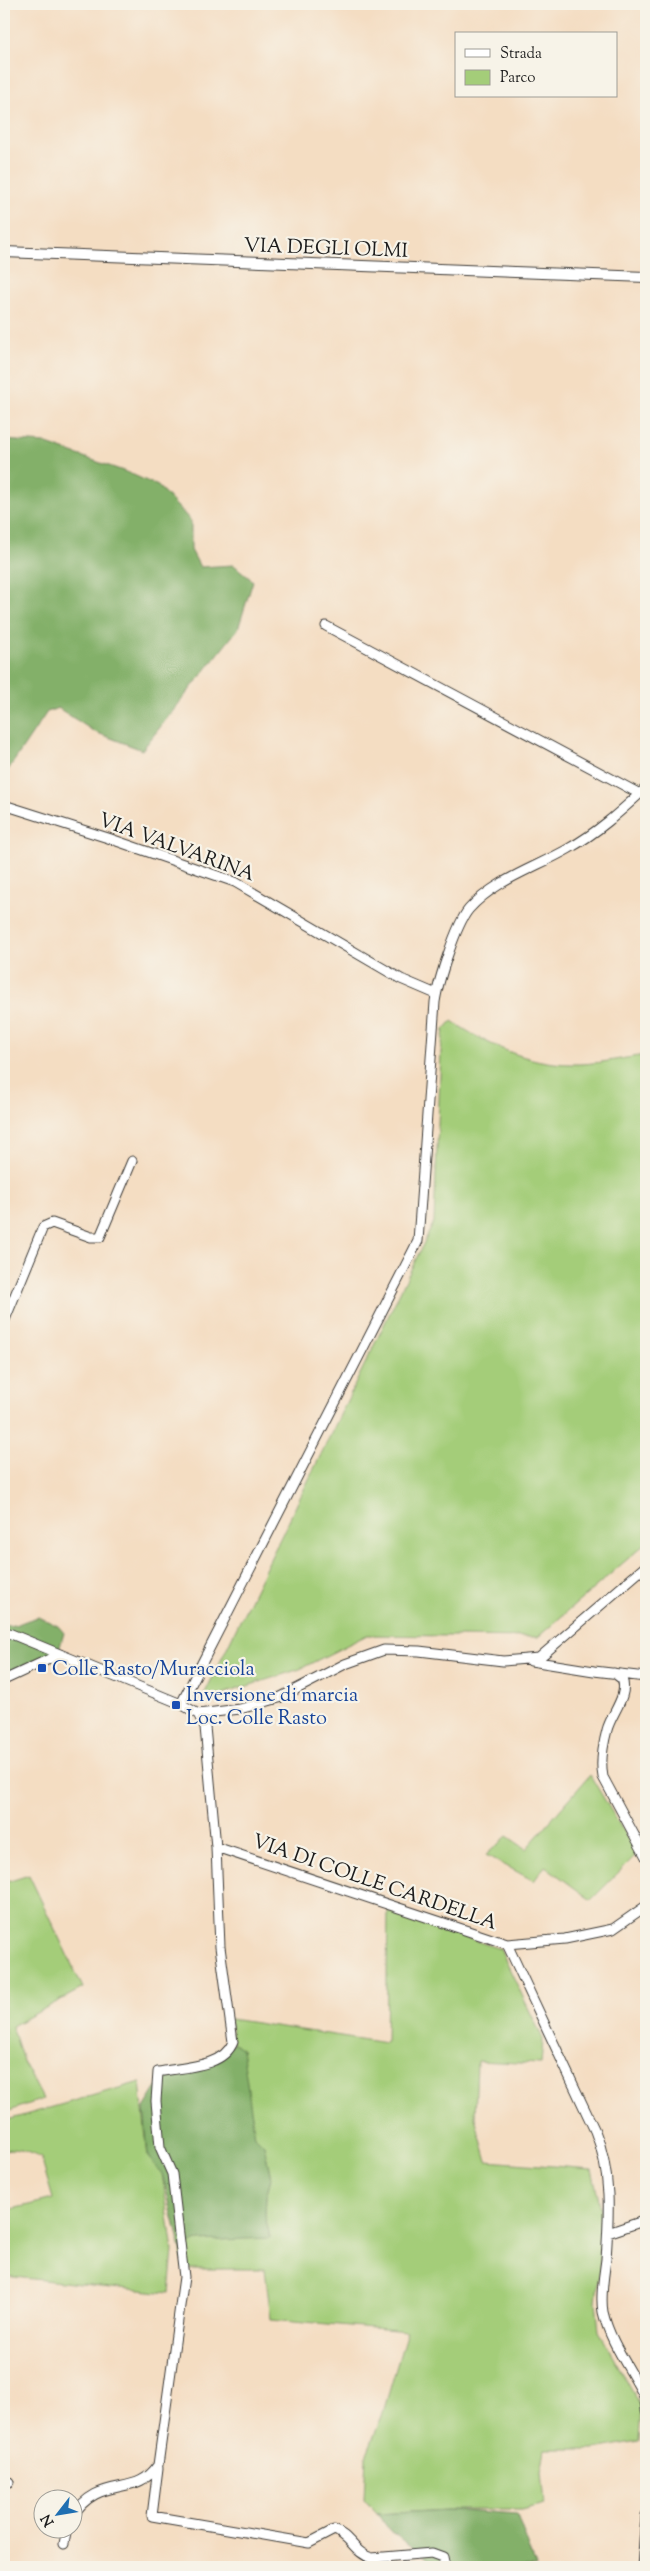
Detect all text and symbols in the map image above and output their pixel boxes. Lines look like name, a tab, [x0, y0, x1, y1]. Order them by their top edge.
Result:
legend	[455, 32, 618, 98]
text: Strada	[500, 44, 542, 65]
text: Parco	[500, 68, 536, 89]
street label: VIA DEGLI OLMI	[243, 232, 409, 267]
street label: VIA VALVARINA	[94, 807, 259, 890]
place label: Colle Rasto/Muracciola	[52, 1656, 255, 1685]
marker: Colle Rasto/Muracciola	[36, 1662, 48, 1674]
place label: Inversione di marcia Loc. Colle Rasto	[186, 1682, 358, 1734]
marker: Inversione di marcia Loc. Colle Rasto	[170, 1699, 182, 1711]
street label: VIA DI COLLE CARDELLA	[248, 1828, 501, 1939]
north arrow	[32, 2488, 82, 2538]
text: N	[37, 2510, 60, 2530]

